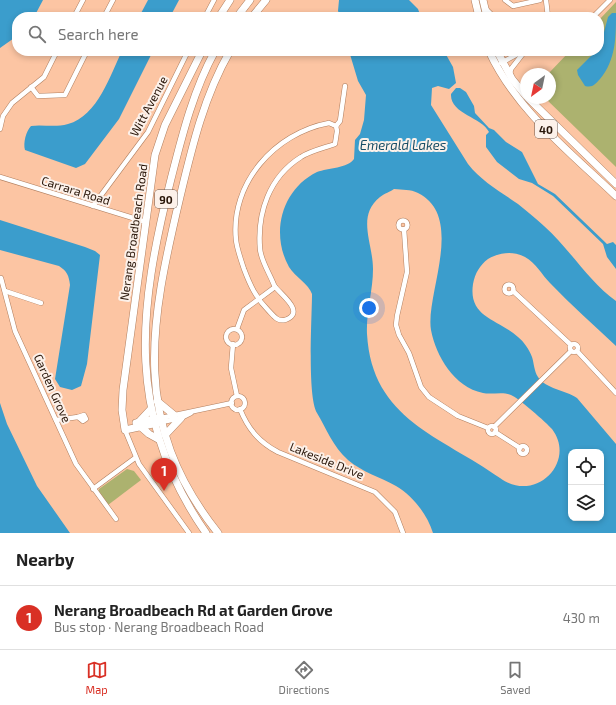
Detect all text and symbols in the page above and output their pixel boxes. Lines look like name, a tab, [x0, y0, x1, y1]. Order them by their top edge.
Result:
search box	[12, 12, 604, 56]
icon: search	[26, 23, 48, 45]
text: Search here	[58, 25, 139, 43]
north arrow	[520, 68, 556, 104]
street label: Witt Avenue	[126, 74, 170, 138]
road number: 40	[535, 120, 557, 138]
water label: Emerald Lakes	[360, 137, 447, 153]
street label: Nerang Broadbeach Road	[116, 163, 150, 301]
street label: Carrara Road	[40, 173, 112, 207]
road number: 90	[155, 190, 177, 208]
your location	[359, 298, 379, 318]
street label: Garden Grove	[32, 352, 74, 424]
street label: Lakeside Drive	[288, 439, 366, 481]
map controls	[568, 449, 604, 521]
button: locate	[568, 449, 604, 485]
pin: 1	[151, 458, 177, 491]
button: layers	[568, 485, 604, 521]
text: Nearby	[16, 549, 74, 569]
text: Nerang Broadbeach Rd at Garden Grove	[54, 601, 333, 619]
text: 1	[26, 610, 32, 626]
text: 430 m	[563, 610, 600, 626]
text: Bus stop · Nerang Broadbeach Road	[54, 619, 264, 635]
tab: Map	[86, 659, 108, 696]
tab: Directions	[279, 659, 329, 696]
tab: Saved	[500, 659, 531, 696]

